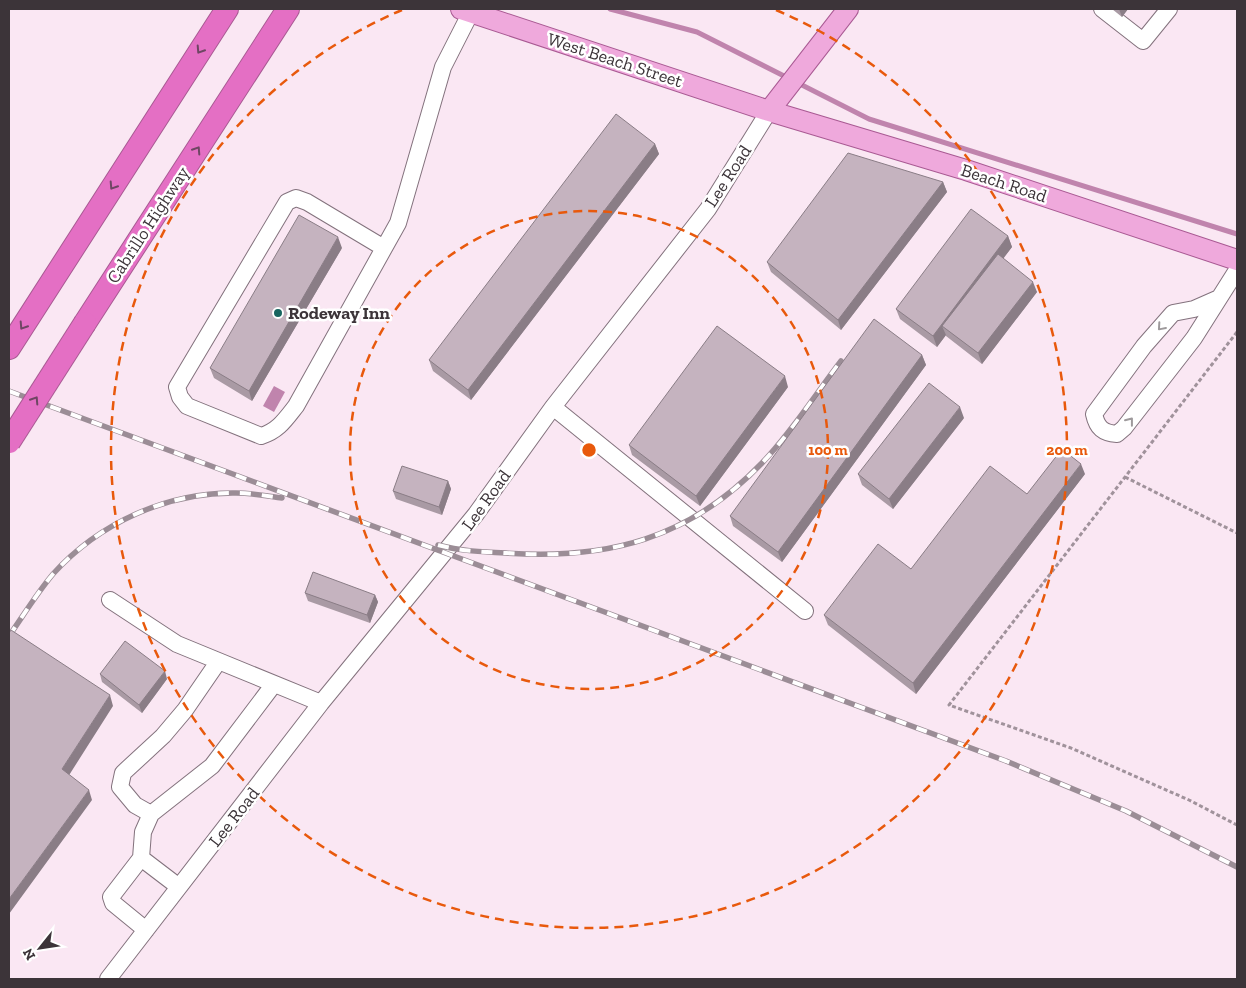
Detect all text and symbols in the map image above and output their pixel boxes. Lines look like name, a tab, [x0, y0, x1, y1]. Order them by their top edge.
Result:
street label: West Beach Street	[545, 28, 686, 92]
one-way arrow	[197, 44, 207, 53]
street label: Lee Road	[700, 141, 756, 211]
one-way arrow	[190, 146, 200, 155]
street label: Beach Road	[958, 159, 1050, 207]
street label: Cabrillo Highway	[102, 162, 194, 288]
one-way arrow	[109, 181, 119, 190]
place label: Rodeway Inn	[288, 302, 390, 324]
marker: Rodeway Inn	[272, 307, 284, 319]
one-way arrow	[19, 321, 29, 330]
one-way arrow	[1158, 321, 1167, 330]
one-way arrow	[29, 397, 38, 406]
one-way arrow	[1124, 418, 1132, 427]
centre of rings	[580, 441, 598, 459]
text: 100 m	[808, 441, 848, 459]
text: 200 m	[1046, 441, 1088, 459]
street label: Lee Road	[457, 465, 515, 535]
street label: Lee Road	[204, 783, 264, 851]
north arrow	[15, 923, 65, 973]
text: N	[19, 945, 39, 963]

